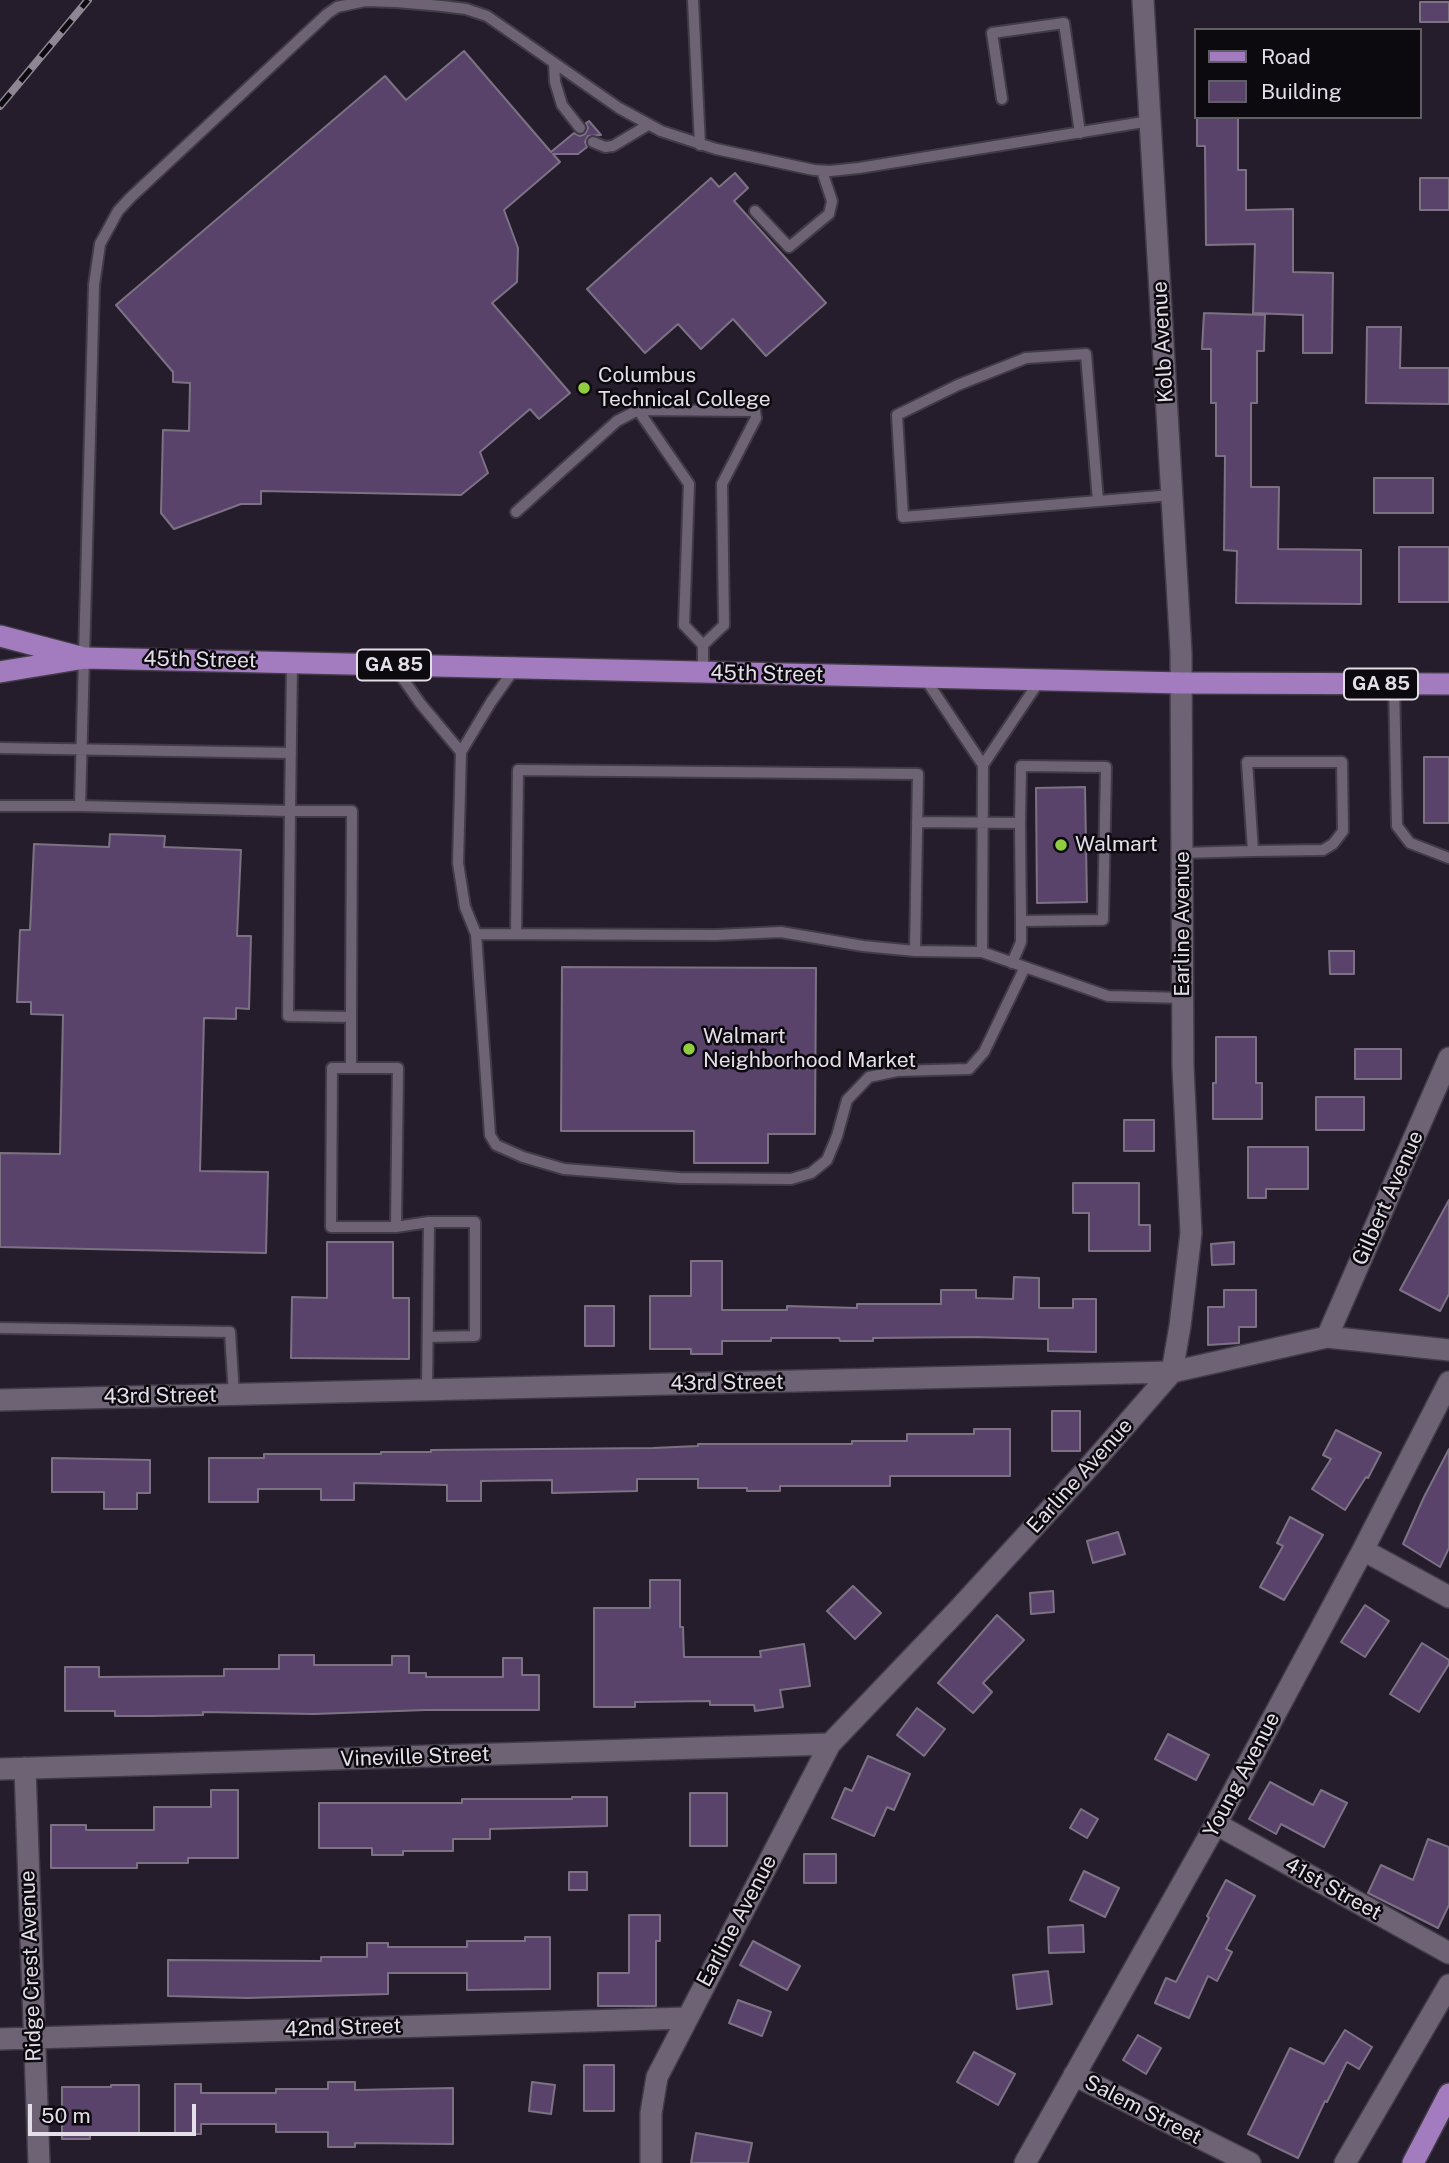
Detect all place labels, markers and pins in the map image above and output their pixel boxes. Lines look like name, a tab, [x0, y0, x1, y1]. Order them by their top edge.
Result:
place label: Columbus Technical College	[598, 363, 771, 413]
marker: Columbus Technical College	[576, 380, 592, 396]
place label: Walmart	[1075, 832, 1158, 858]
marker: Walmart	[1053, 837, 1069, 853]
place label: Walmart Neighborhood Market	[703, 1024, 916, 1074]
marker: Walmart Neighborhood Market	[681, 1041, 697, 1057]

